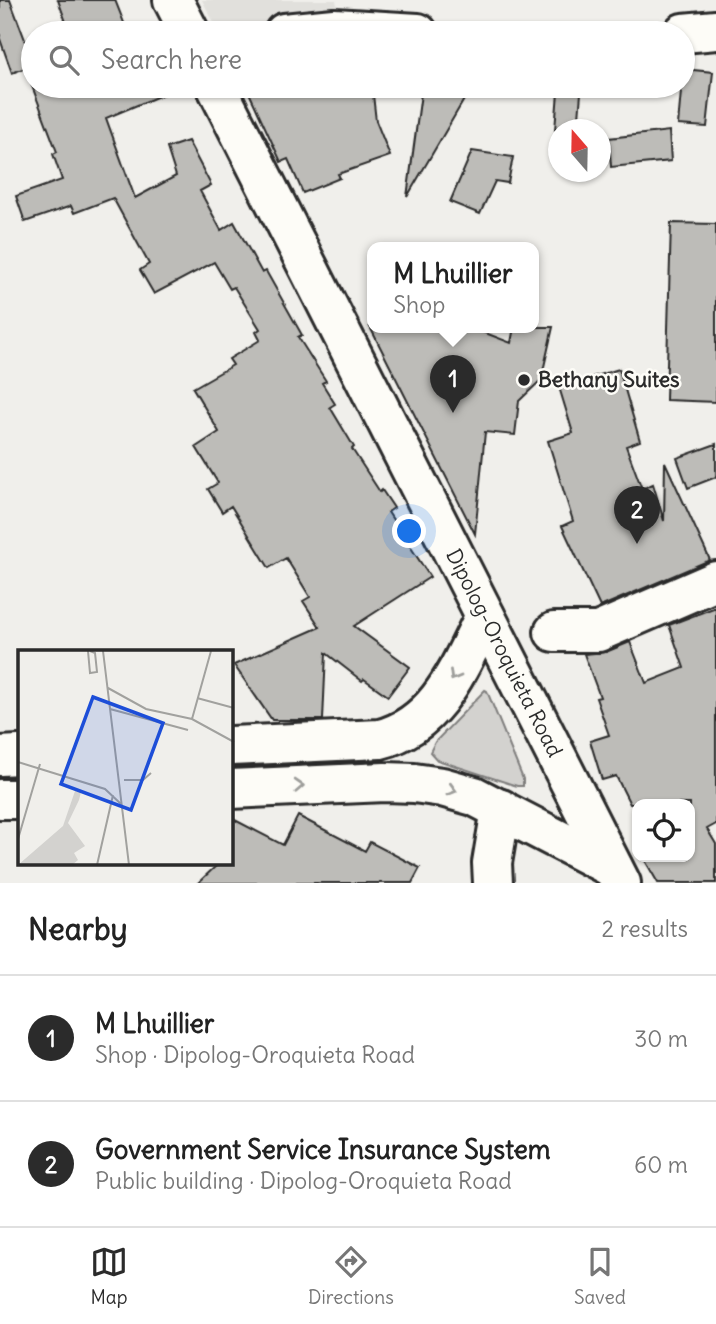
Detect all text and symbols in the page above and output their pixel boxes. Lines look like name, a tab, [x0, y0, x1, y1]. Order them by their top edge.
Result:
search box	[21, 21, 695, 98]
icon: search	[45, 41, 83, 79]
text: Search here	[101, 43, 242, 76]
north arrow	[548, 119, 611, 182]
popup	[367, 242, 539, 333]
text: M Lhuillier	[393, 257, 513, 290]
text: Shop	[393, 290, 445, 319]
pin: 1	[430, 355, 476, 413]
place label: Bethany Suites	[538, 366, 680, 393]
marker: Bethany Suites	[516, 372, 532, 388]
pin: 2	[614, 486, 660, 544]
your location	[392, 514, 426, 548]
street label: Dipolog-Oroquieta Road	[440, 544, 569, 761]
inset map	[18, 650, 233, 866]
one-way arrow	[449, 669, 462, 682]
one-way arrow	[294, 779, 305, 794]
one-way arrow	[446, 781, 458, 796]
map controls	[632, 799, 695, 862]
button: locate	[632, 799, 695, 862]
text: Nearby	[28, 910, 128, 948]
text: 2 results	[602, 914, 688, 943]
text: M Lhuillier	[95, 1007, 214, 1040]
text: 1	[46, 1024, 56, 1053]
text: 30 m	[634, 1024, 688, 1053]
text: Shop · Dipolog-Oroquieta Road	[95, 1040, 415, 1069]
text: Government Service Insurance System	[95, 1133, 551, 1166]
text: 2	[45, 1150, 57, 1179]
text: 60 m	[634, 1150, 688, 1179]
text: Public building · Dipolog-Oroquieta Road	[95, 1166, 512, 1195]
tab: Map	[90, 1243, 128, 1309]
tab: Directions	[308, 1243, 394, 1309]
tab: Saved	[574, 1243, 626, 1309]

